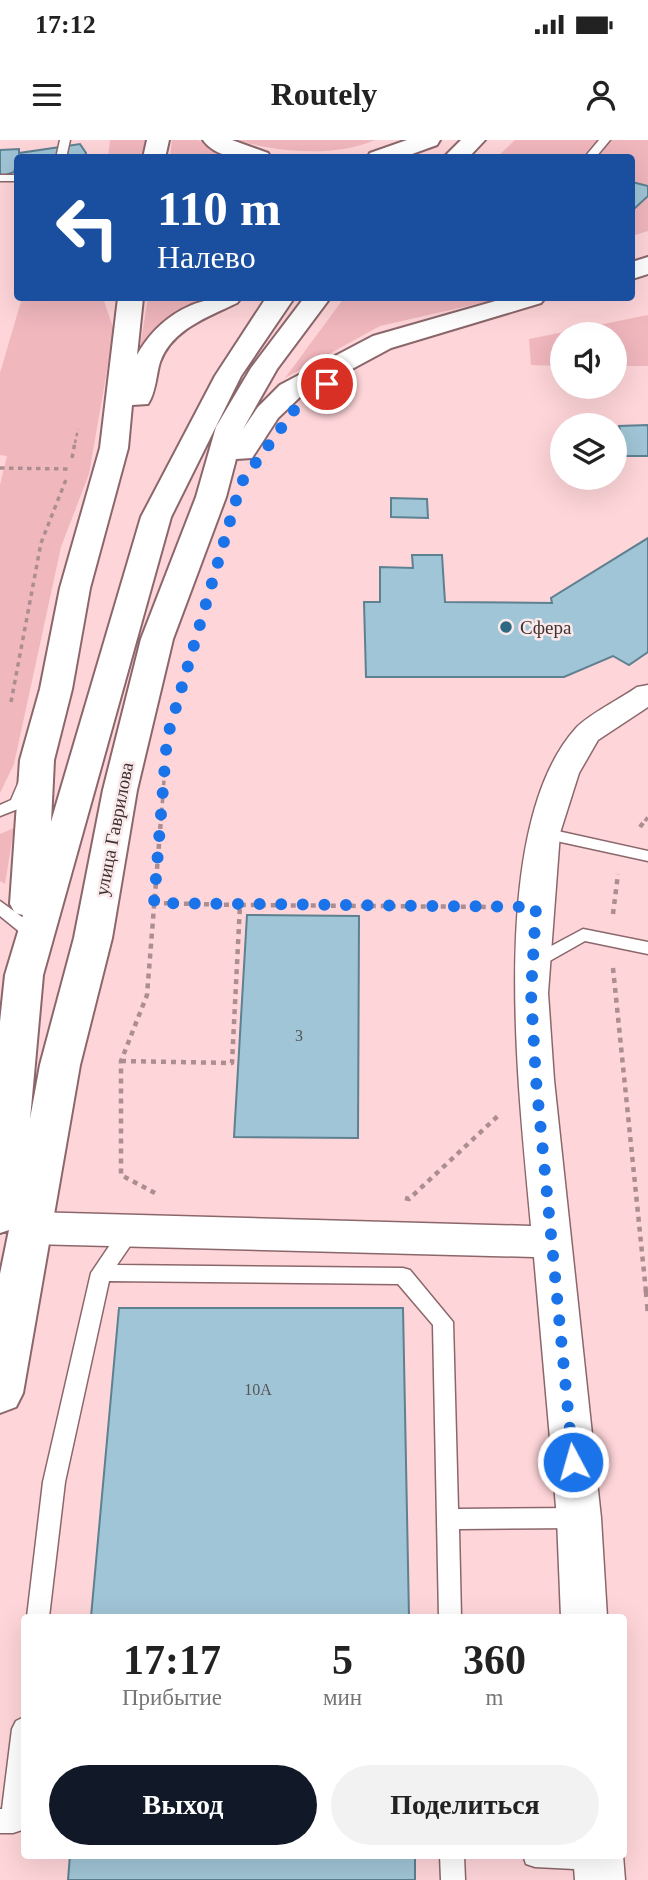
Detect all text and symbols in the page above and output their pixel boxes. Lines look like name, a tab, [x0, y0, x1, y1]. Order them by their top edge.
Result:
text: 17:12	[35, 10, 96, 39]
icon: menu	[28, 76, 66, 114]
text: Routely	[271, 76, 377, 112]
icon: person	[582, 76, 620, 114]
text: 110 m	[157, 181, 281, 236]
icon: left	[42, 182, 133, 273]
text: Налево	[157, 239, 256, 275]
map controls	[550, 322, 627, 490]
button: sound	[550, 322, 627, 399]
pin	[297, 354, 357, 414]
icon: arrive	[308, 365, 346, 403]
button: layers	[550, 413, 627, 490]
place label: Сфера	[520, 617, 572, 638]
marker: Сфера	[498, 619, 514, 635]
street label: улица Гаврилова	[91, 760, 137, 897]
house number: 3	[295, 1027, 303, 1044]
house number: 10А	[244, 1381, 272, 1398]
position arrow	[536, 1425, 610, 1499]
text: 17:17	[123, 1637, 221, 1683]
text: 5	[332, 1637, 353, 1683]
text: 360	[463, 1637, 526, 1683]
text: Прибытие	[122, 1685, 222, 1710]
text: мин	[323, 1685, 362, 1710]
text: m	[486, 1685, 503, 1710]
button: Выход	[49, 1765, 317, 1845]
button: Поделиться	[331, 1765, 599, 1845]

